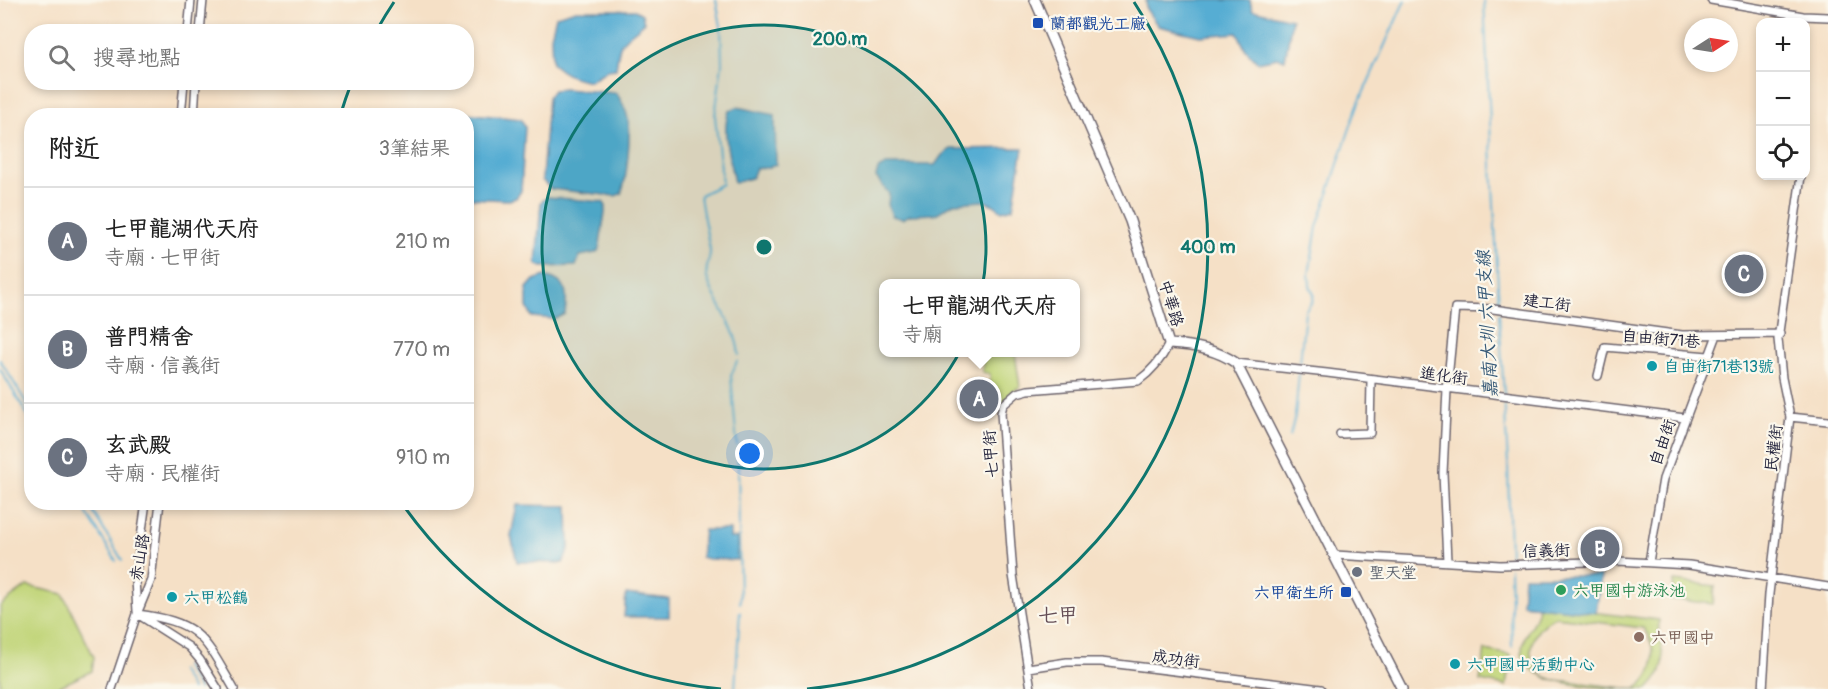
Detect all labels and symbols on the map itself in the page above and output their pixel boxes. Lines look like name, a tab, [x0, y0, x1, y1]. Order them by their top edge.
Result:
place label: 蘭都觀光工廠	[1050, 14, 1146, 34]
marker: 蘭都觀光工廠	[1031, 16, 1045, 30]
north arrow	[1684, 18, 1738, 72]
text: 200 m	[813, 28, 867, 51]
text: 400 m	[1181, 236, 1235, 259]
centre of rings	[754, 237, 774, 257]
water label: 嘉南大圳 六甲支線	[1472, 249, 1503, 398]
pin: C	[1724, 252, 1764, 296]
street label: 中華路	[1154, 277, 1188, 329]
street label: 建工街	[1522, 290, 1572, 316]
street label: 自由街71巷	[1621, 326, 1701, 352]
place label: 自由街71巷13號	[1664, 357, 1774, 377]
marker: 自由街71巷13號	[1645, 359, 1659, 373]
street label: 進化街	[1419, 363, 1469, 389]
pin: A	[960, 376, 998, 422]
street label: 自由街	[1646, 416, 1680, 468]
street label: 民權街	[1761, 423, 1787, 473]
street label: 七甲街	[979, 429, 1003, 479]
your location	[735, 439, 764, 468]
pin: B	[1580, 526, 1620, 572]
street label: 赤山路	[126, 532, 154, 583]
street label: 信義街	[1522, 540, 1570, 562]
place label: 聖天堂	[1369, 563, 1417, 583]
marker: 聖天堂	[1350, 565, 1364, 579]
place label: 六甲國中游泳池	[1573, 581, 1685, 601]
place label: 六甲衛生所	[1254, 583, 1334, 603]
marker: 六甲國中游泳池	[1554, 583, 1568, 597]
marker: 六甲衛生所	[1339, 585, 1353, 599]
place label: 六甲松鶴	[184, 588, 248, 608]
marker: 六甲松鶴	[165, 590, 179, 604]
district label: 七甲	[1038, 603, 1078, 628]
place label: 六甲國中	[1651, 628, 1715, 648]
marker: 六甲國中	[1632, 630, 1646, 644]
street label: 成功街	[1151, 646, 1201, 672]
place label: 六甲國中活動中心	[1467, 655, 1595, 675]
marker: 六甲國中活動中心	[1448, 657, 1462, 671]

